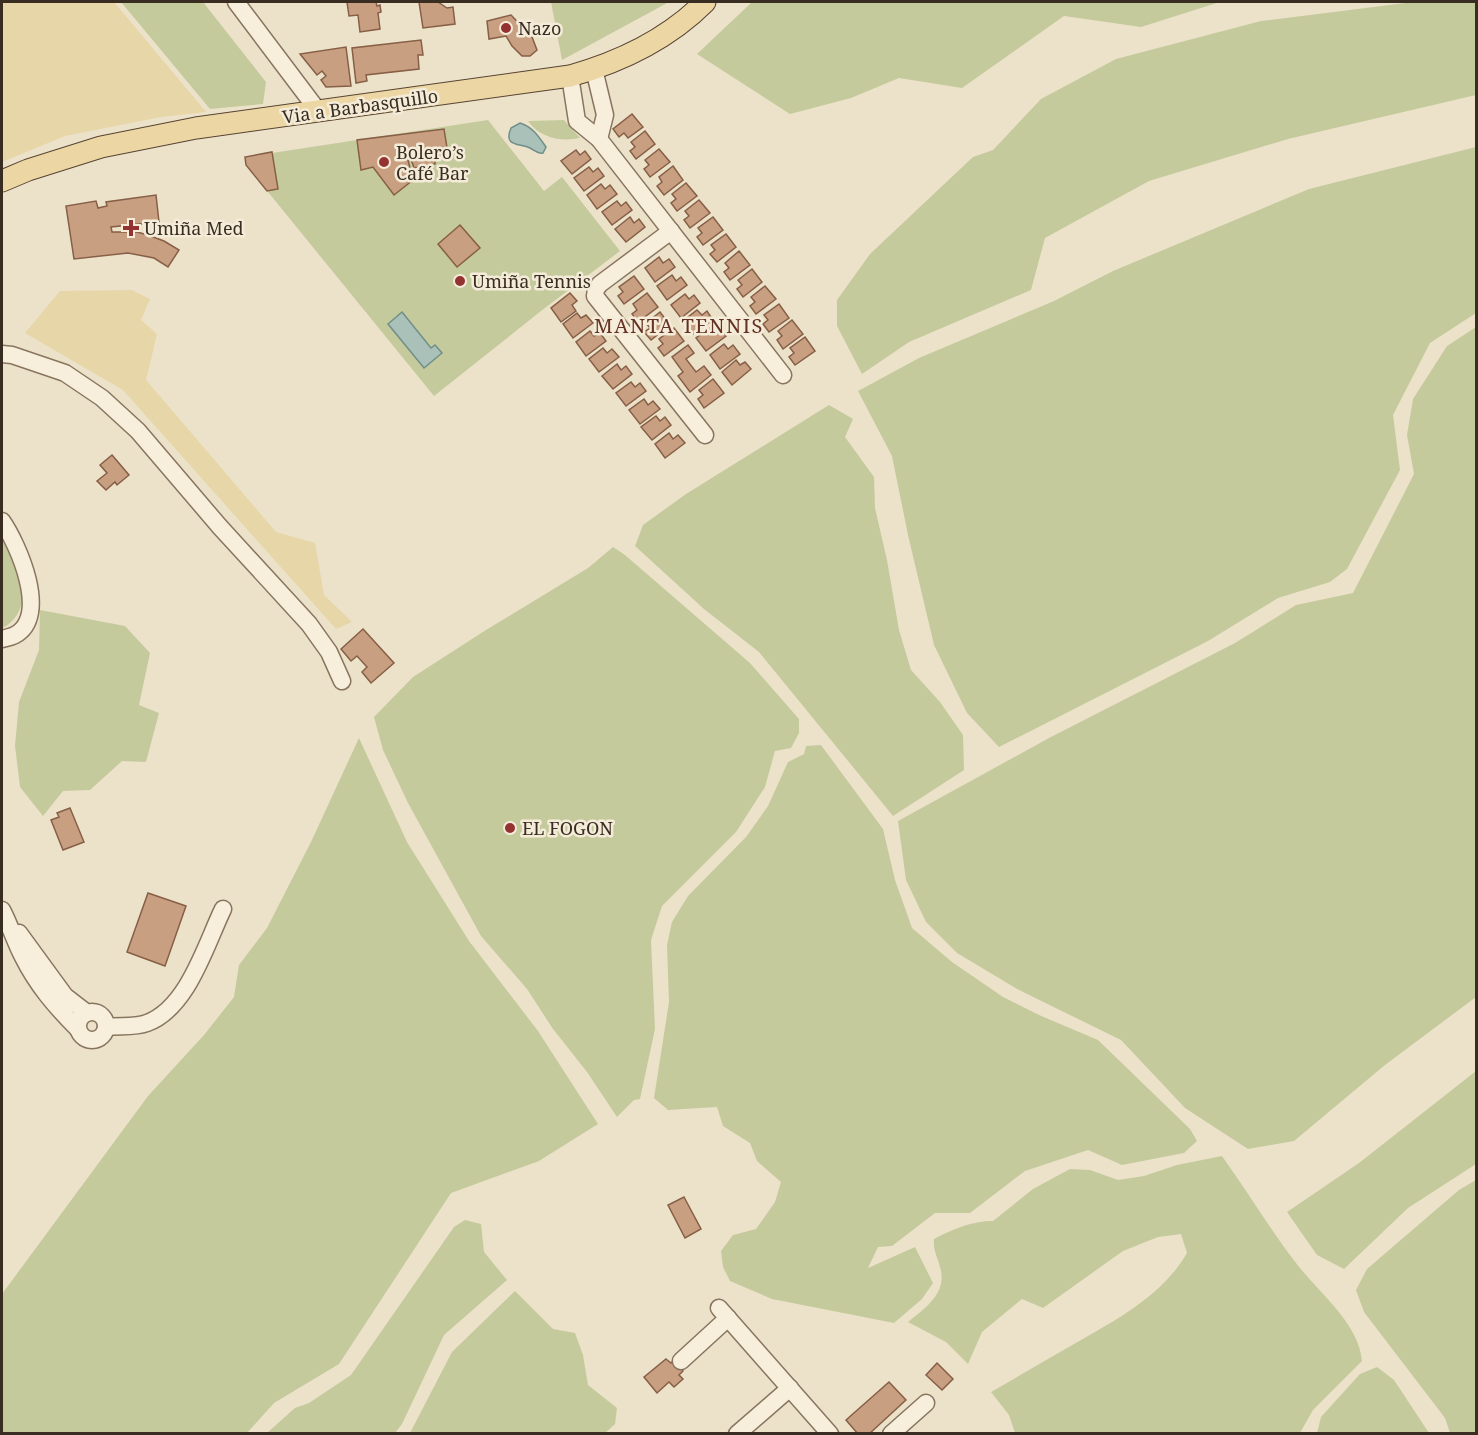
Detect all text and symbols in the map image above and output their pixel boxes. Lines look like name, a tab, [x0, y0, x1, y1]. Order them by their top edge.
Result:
place label: Nazo	[518, 16, 561, 40]
marker: Nazo	[499, 21, 513, 35]
street label: Via a Barbasquillo	[281, 83, 439, 129]
place label: Bolero’s Café Bar	[396, 140, 469, 185]
marker: Bolero’s Café Bar	[377, 155, 391, 169]
place label: Umiña Med	[144, 216, 244, 240]
marker: Umiña Med	[122, 219, 140, 237]
place label: Umiña Tennis	[472, 269, 591, 293]
marker: Umiña Tennis	[453, 274, 467, 288]
district label: MANTA TENNIS	[594, 312, 764, 339]
place label: EL FOGON	[522, 816, 613, 840]
marker: EL FOGON	[503, 821, 517, 835]

